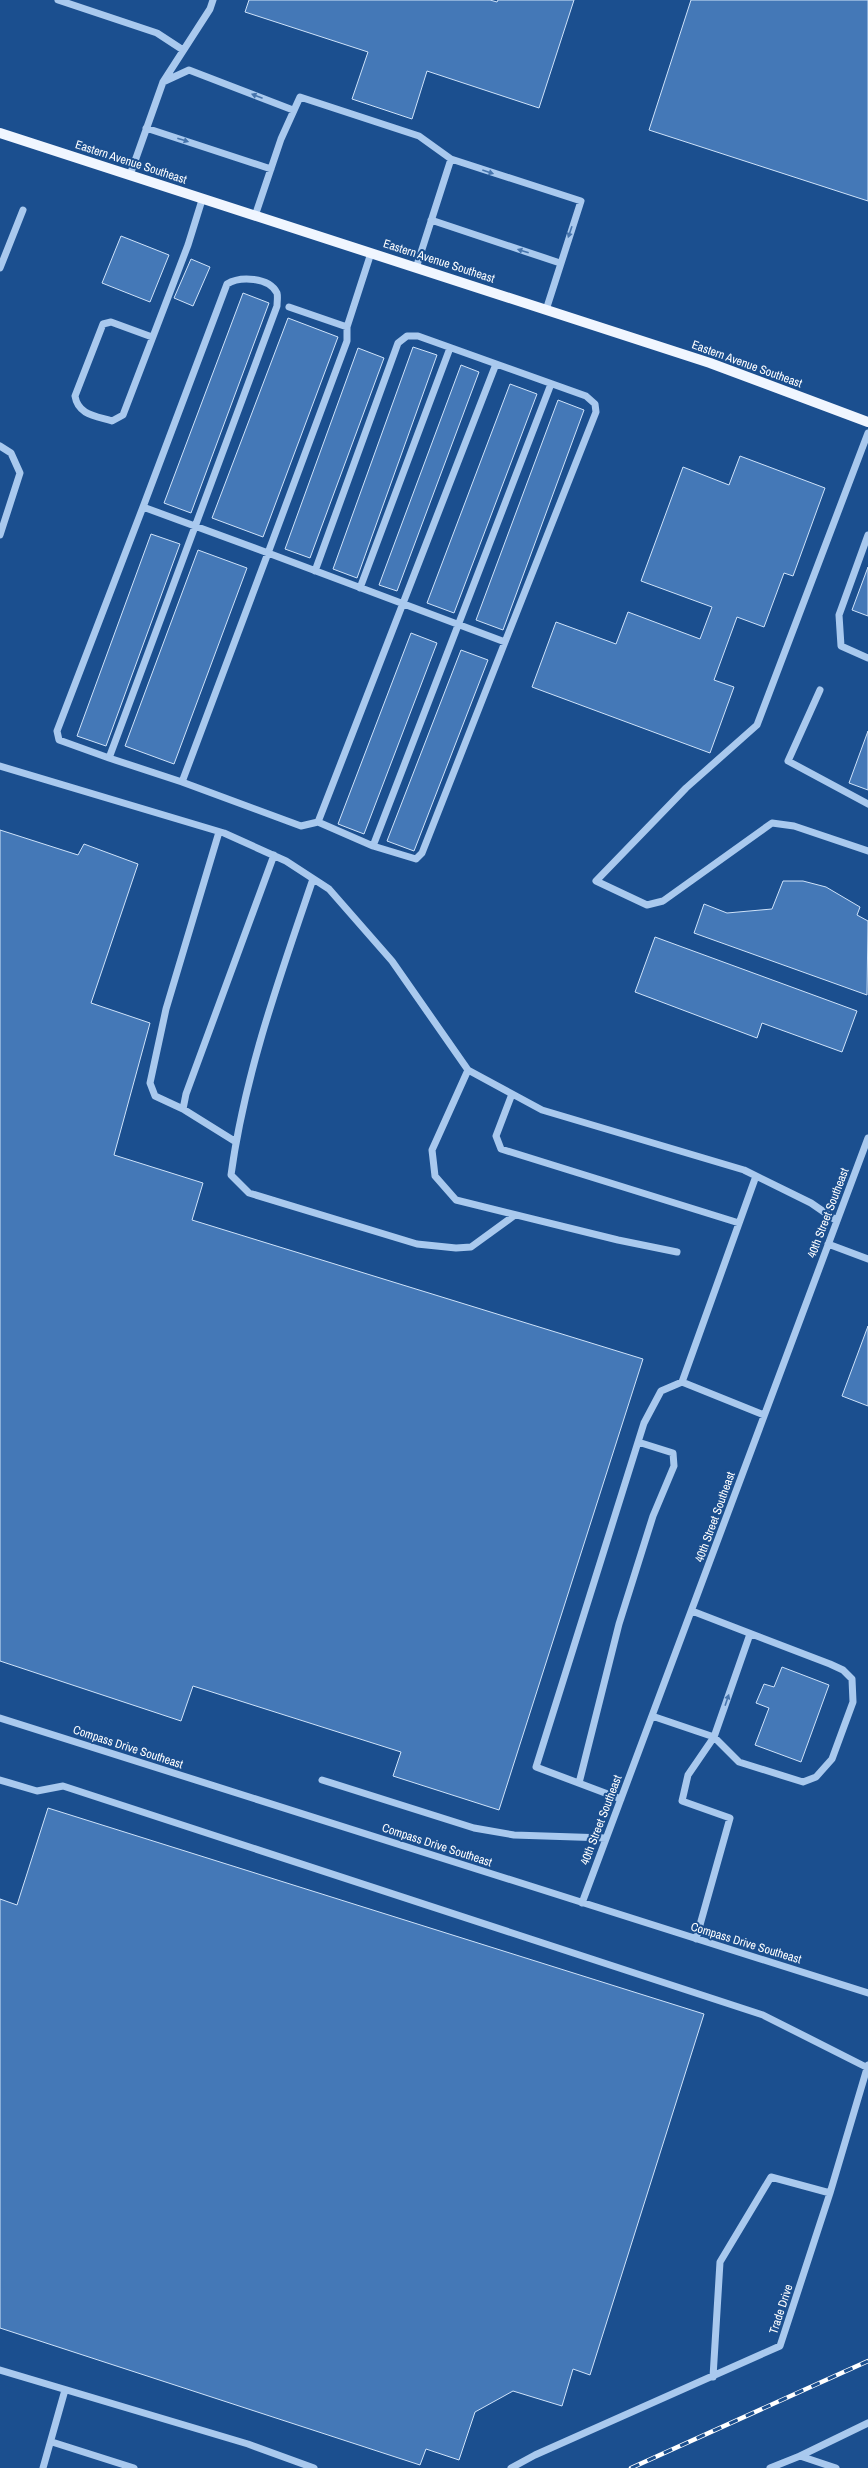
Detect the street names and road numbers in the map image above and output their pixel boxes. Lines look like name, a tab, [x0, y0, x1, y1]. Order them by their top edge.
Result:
street label: Eastern Avenue Southeast	[73, 136, 189, 188]
street label: Eastern Avenue Southeast	[381, 235, 497, 287]
street label: Eastern Avenue Southeast	[690, 337, 805, 392]
street label: 40th Street Southeast	[803, 1165, 853, 1260]
street label: 40th Street Southeast	[691, 1469, 739, 1564]
street label: Compass Drive Southeast	[71, 1722, 185, 1772]
street label: 40th Street Southeast	[576, 1772, 626, 1867]
street label: Compass Drive Southeast	[380, 1820, 494, 1870]
street label: Compass Drive Southeast	[689, 1919, 804, 1968]
street label: Trade Drive	[765, 2282, 797, 2336]

